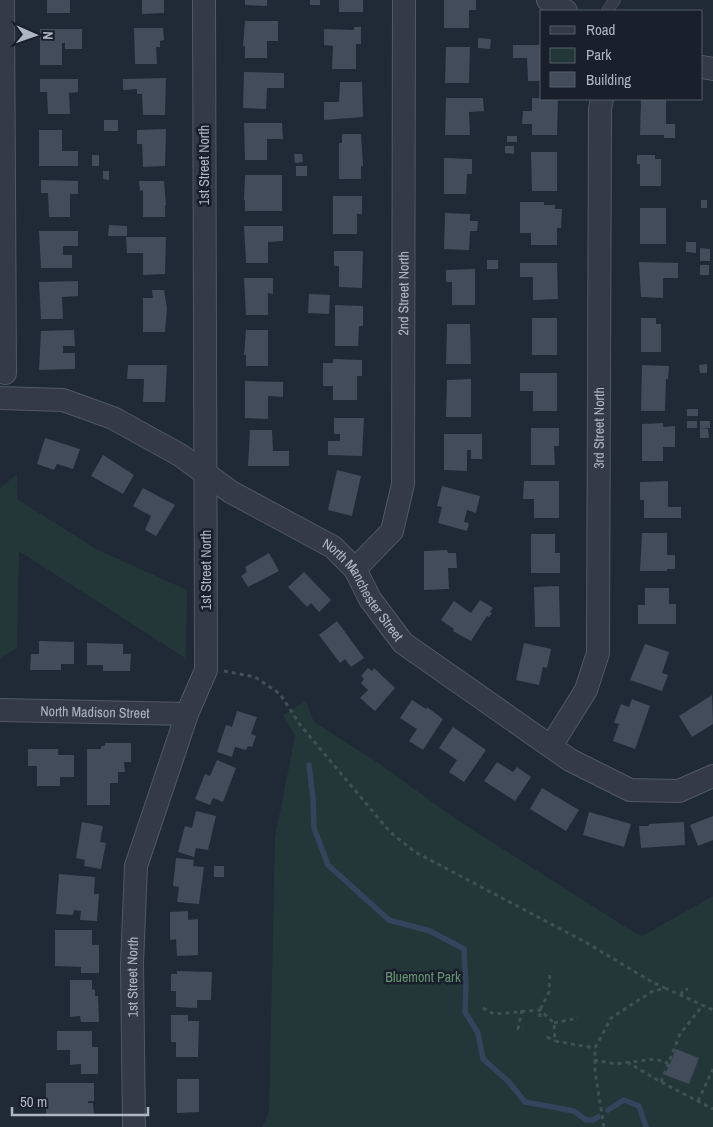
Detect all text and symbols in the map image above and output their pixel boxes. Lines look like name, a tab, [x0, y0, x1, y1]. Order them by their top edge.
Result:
north arrow	[10, 10, 60, 60]
legend	[540, 10, 703, 100]
text: Road	[586, 19, 615, 40]
text: N	[39, 31, 57, 40]
text: Park	[586, 44, 612, 65]
text: Building	[586, 69, 631, 90]
street label: 1st Street North	[195, 125, 213, 205]
street label: 2nd Street North	[394, 251, 412, 336]
street label: 3rd Street North	[590, 387, 608, 469]
street label: 1st Street North	[197, 530, 215, 610]
street label: North Manchester Street	[320, 534, 407, 645]
street label: North Madison Street	[40, 702, 150, 722]
street label: 1st Street North	[123, 936, 142, 1017]
park label: Bluemont Park	[385, 968, 461, 986]
scale bar	[12, 1084, 149, 1116]
text: 50 m	[20, 1091, 47, 1112]

